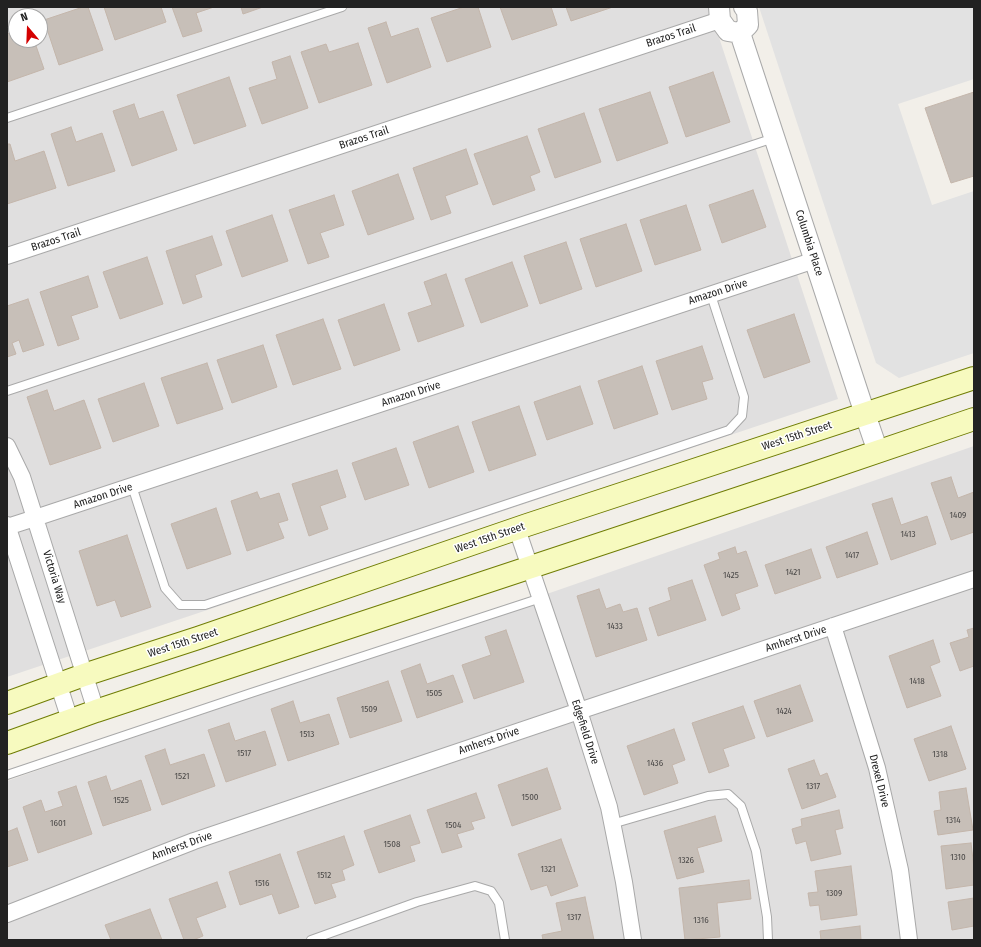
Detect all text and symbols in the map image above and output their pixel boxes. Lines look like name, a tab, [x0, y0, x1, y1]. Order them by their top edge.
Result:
north arrow	[8, 8, 48, 48]
text: N	[19, 10, 29, 24]
street label: Brazos Trail	[644, 22, 698, 50]
street label: Brazos Trail	[337, 124, 391, 152]
street label: Columbia Place	[792, 208, 826, 278]
street label: Brazos Trail	[29, 226, 83, 254]
street label: Amazon Drive	[687, 276, 749, 308]
street label: Amazon Drive	[380, 378, 442, 410]
street label: West 15th Street	[760, 418, 834, 454]
street label: Amazon Drive	[72, 480, 134, 512]
house number: 1409	[950, 510, 966, 520]
street label: West 15th Street	[453, 520, 527, 556]
house number: 1413	[901, 529, 915, 539]
street label: Victoria Way	[40, 549, 68, 605]
house number: 1417	[845, 550, 859, 560]
house number: 1421	[785, 567, 801, 577]
house number: 1425	[723, 570, 739, 580]
house number: 1433	[607, 621, 623, 631]
street label: Amherst Drive	[764, 623, 828, 655]
street label: West 15th Street	[146, 625, 220, 661]
house number: 1418	[909, 676, 925, 686]
house number: 1505	[426, 688, 442, 698]
street label: Edgefield Drive	[568, 698, 602, 766]
house number: 1509	[361, 704, 377, 714]
house number: 1424	[776, 706, 792, 716]
street label: Amherst Drive	[457, 724, 521, 758]
house number: 1513	[300, 729, 314, 739]
house number: 1517	[237, 748, 251, 758]
house number: 1318	[932, 749, 948, 759]
street label: Drexel Drive	[866, 753, 892, 809]
house number: 1436	[647, 758, 663, 768]
house number: 1521	[175, 771, 189, 781]
house number: 1317	[806, 781, 820, 791]
house number: 1500	[521, 792, 539, 802]
house number: 1525	[113, 795, 129, 805]
house number: 1314	[945, 815, 961, 825]
house number: 1601	[50, 818, 66, 828]
house number: 1504	[445, 820, 461, 830]
street label: Amherst Drive	[150, 829, 214, 863]
house number: 1508	[384, 839, 400, 849]
house number: 1310	[950, 852, 966, 862]
house number: 1326	[678, 855, 694, 865]
house number: 1321	[541, 864, 555, 874]
house number: 1512	[317, 870, 331, 880]
house number: 1516	[254, 878, 270, 888]
house number: 1309	[826, 888, 842, 898]
house number: 1317	[567, 912, 581, 922]
house number: 1316	[693, 915, 709, 925]

